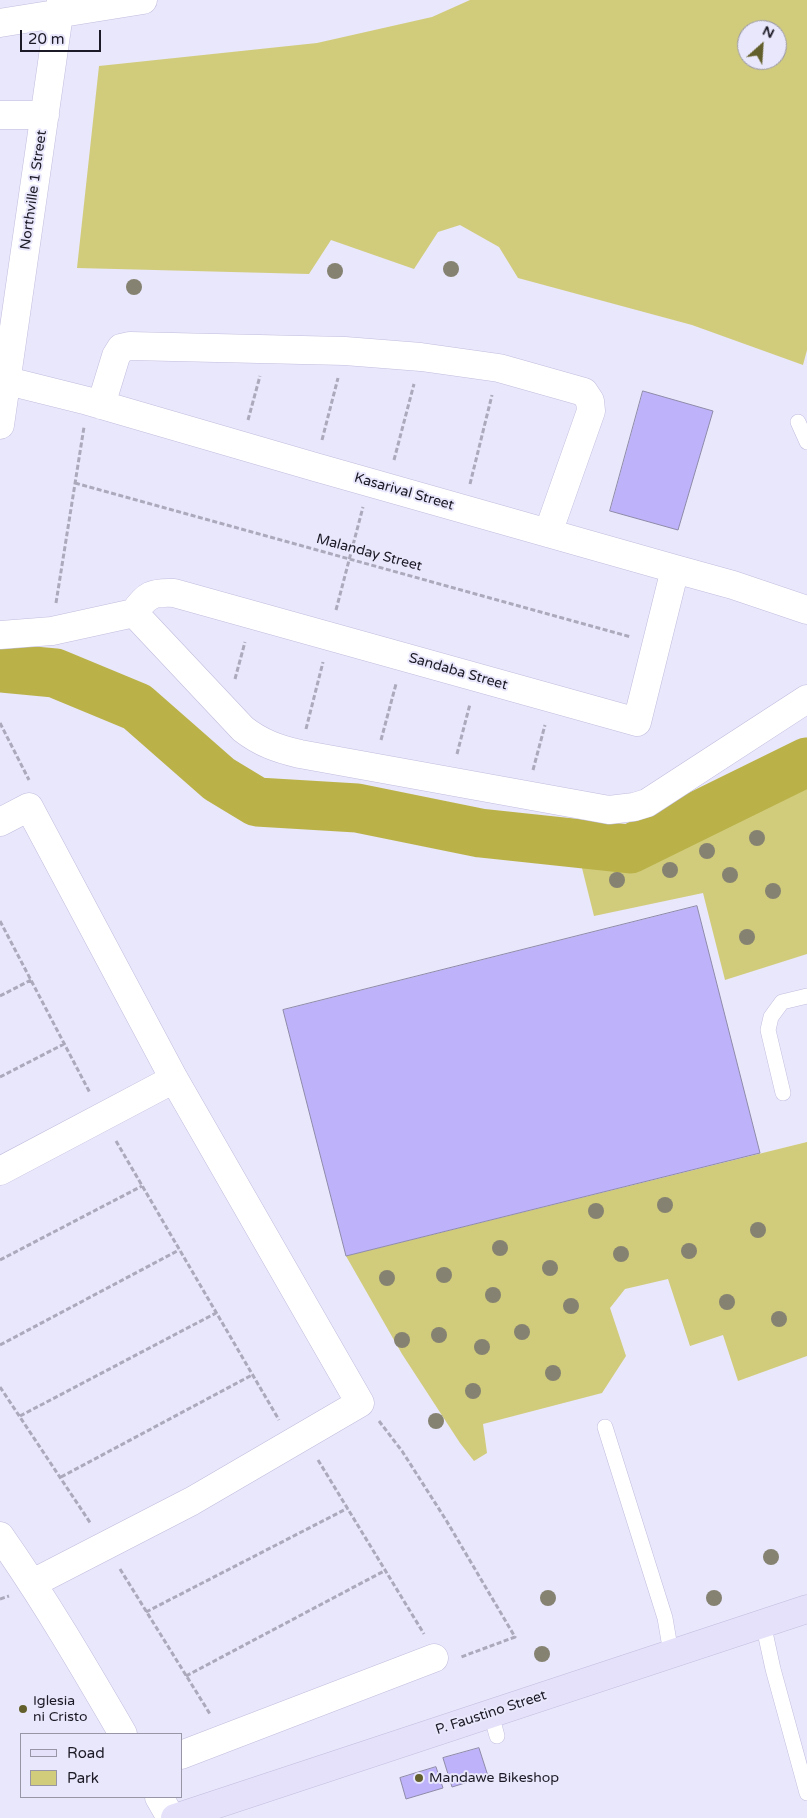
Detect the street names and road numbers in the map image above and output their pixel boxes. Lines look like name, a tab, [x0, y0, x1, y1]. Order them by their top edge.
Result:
street label: Northville 1 Street	[17, 129, 51, 251]
street label: Kasarival Street	[352, 470, 456, 514]
street label: Malanday Street	[314, 531, 424, 575]
street label: Sandaba Street	[407, 650, 509, 694]
street label: P. Faustino Street	[433, 1687, 549, 1739]

